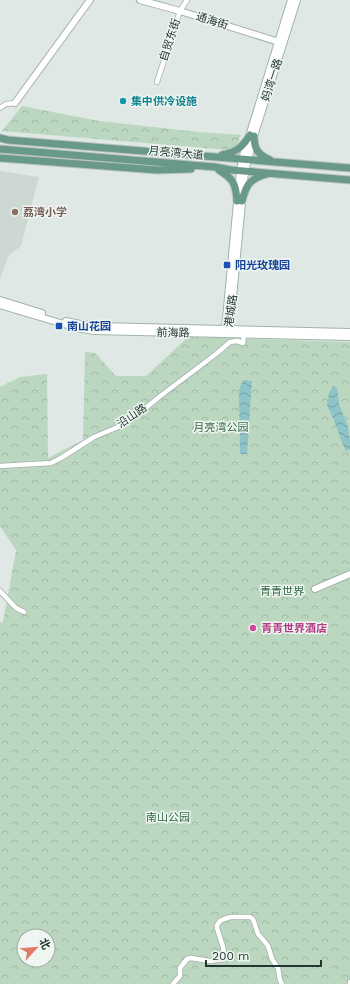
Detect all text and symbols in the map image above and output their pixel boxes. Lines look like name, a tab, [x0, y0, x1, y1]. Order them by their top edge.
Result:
street label: 通海街	[194, 10, 230, 32]
street label: 自贸东街	[157, 17, 183, 63]
street label: 妈湾一路	[259, 57, 285, 103]
place label: 集中供冷设施	[131, 95, 197, 108]
marker: 集中供冷设施	[118, 96, 128, 106]
street label: 月亮湾大道	[148, 144, 204, 162]
place label: 荔湾小学	[23, 206, 67, 219]
marker: 荔湾小学	[10, 207, 20, 217]
place label: 阳光玫瑰园	[235, 259, 290, 272]
marker: 阳光玫瑰园	[222, 260, 232, 270]
street label: 港城路	[222, 294, 240, 328]
place label: 南山花园	[67, 320, 111, 333]
marker: 南山花园	[54, 321, 64, 331]
street label: 前海路	[156, 326, 190, 340]
street label: 沿山路	[115, 401, 149, 431]
park label: 月亮湾公园	[194, 421, 249, 434]
park label: 青青世界	[260, 585, 305, 598]
place label: 青青世界酒店	[261, 622, 327, 635]
marker: 青青世界酒店	[248, 623, 258, 633]
park label: 南山公园	[146, 811, 190, 824]
north arrow	[16, 928, 56, 968]
text: 北	[36, 936, 53, 952]
scale bar	[206, 942, 321, 968]
text: 200 m	[212, 949, 249, 963]

